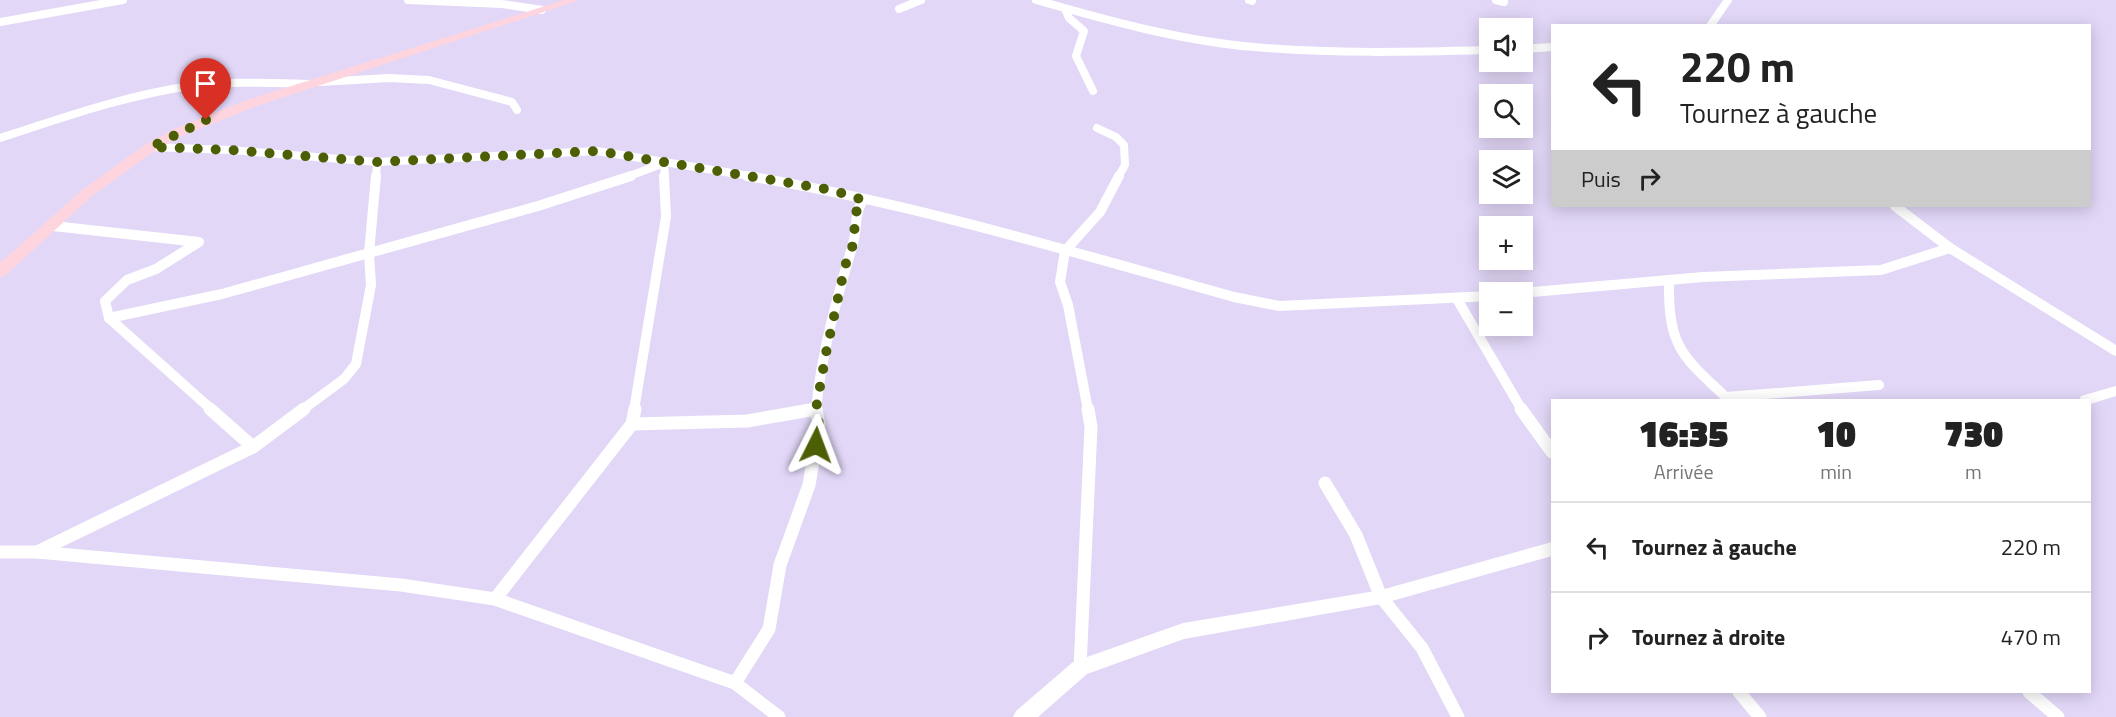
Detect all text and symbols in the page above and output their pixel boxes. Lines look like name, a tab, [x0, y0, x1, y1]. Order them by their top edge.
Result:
map controls	[1479, 18, 1533, 336]
button: sound	[1479, 18, 1533, 72]
text: 220 m	[1680, 34, 1795, 98]
icon: left	[1581, 48, 1659, 126]
pin	[180, 58, 231, 120]
icon: arrive	[189, 67, 222, 100]
button: search	[1479, 84, 1533, 138]
text: Tournez à gauche	[1680, 92, 1877, 133]
button: layers	[1479, 150, 1533, 204]
text: Puis	[1581, 162, 1621, 196]
icon: right	[1633, 162, 1666, 195]
button: +	[1479, 216, 1533, 270]
button: −	[1479, 282, 1533, 336]
text: 16:35	[1639, 406, 1728, 461]
text: 10	[1816, 406, 1856, 461]
text: 730	[1944, 406, 2003, 461]
position arrow	[784, 413, 848, 477]
text: Arrivée	[1654, 456, 1714, 487]
text: min	[1820, 456, 1852, 487]
text: m	[1965, 456, 1982, 487]
text: Tournez à gauche	[1632, 530, 1797, 564]
text: 220 m	[2001, 530, 2061, 564]
icon: left	[1581, 531, 1614, 564]
text: Tournez à droite	[1632, 620, 1785, 654]
text: 470 m	[2001, 620, 2061, 654]
icon: right	[1581, 621, 1614, 654]

